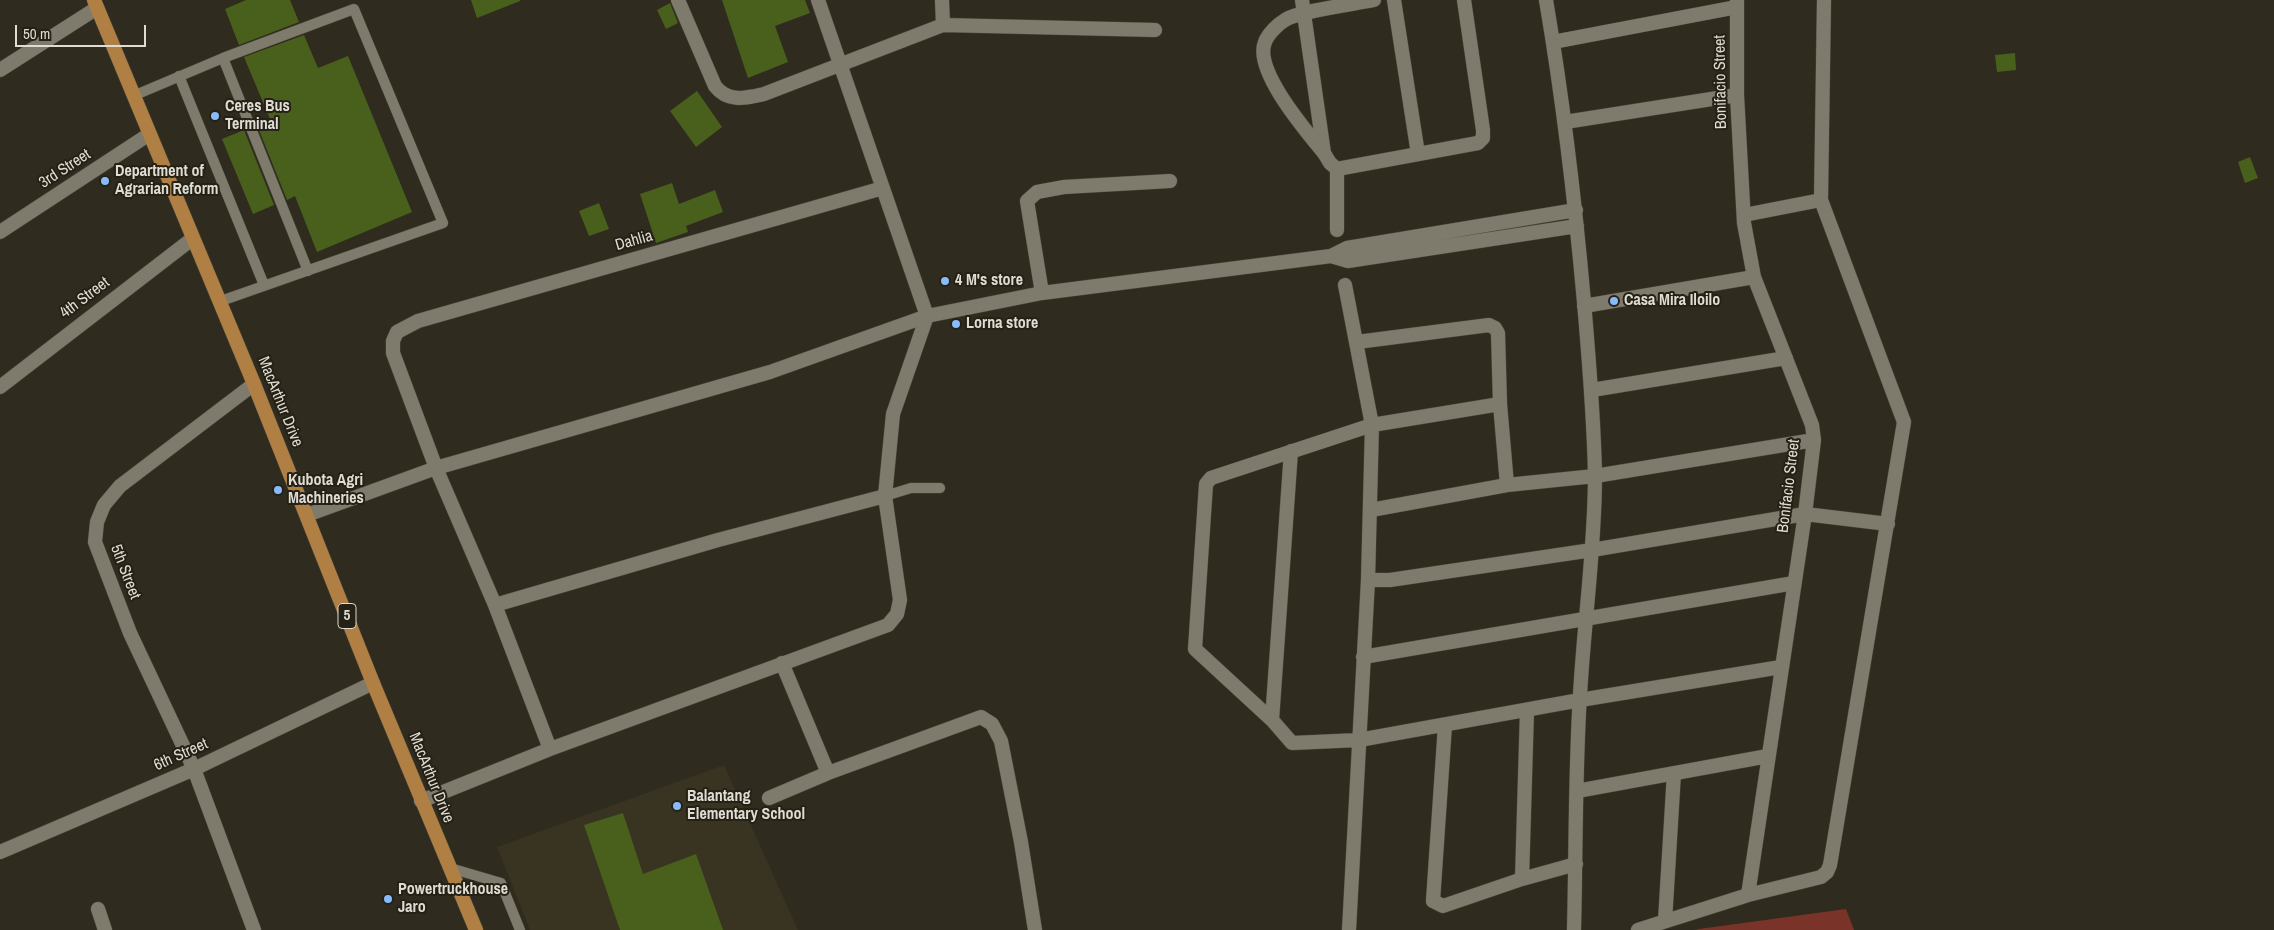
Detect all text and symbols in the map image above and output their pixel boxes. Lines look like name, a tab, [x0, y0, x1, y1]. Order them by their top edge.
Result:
scale bar	[18, 15, 149, 47]
text: 50 m	[23, 23, 50, 44]
street label: Bonifacio Street	[1711, 35, 1731, 129]
place label: Ceres Bus Terminal	[225, 97, 290, 135]
marker: Ceres Bus Terminal	[209, 110, 221, 122]
street label: 3rd Street	[36, 145, 94, 193]
place label: Department of Agrarian Reform	[115, 162, 219, 200]
marker: Department of Agrarian Reform	[99, 175, 111, 187]
street label: Dahlia	[613, 227, 655, 255]
place label: 4 M's store	[955, 271, 1023, 291]
street label: 4th Street	[57, 273, 113, 323]
marker: 4 M's store	[939, 275, 951, 287]
place label: Casa Mira Iloilo	[1624, 291, 1720, 311]
marker: Casa Mira Iloilo	[1608, 295, 1620, 307]
place label: Lorna store	[966, 314, 1038, 334]
marker: Lorna store	[950, 318, 962, 330]
street label: MacArthur Drive	[253, 354, 307, 450]
street label: Bonifacio Street	[1774, 438, 1804, 534]
place label: Kubota Agri Machineries	[288, 471, 364, 509]
marker: Kubota Agri Machineries	[272, 484, 284, 496]
street label: 5th Street	[106, 542, 144, 602]
road number: 5	[338, 604, 356, 628]
street label: MacArthur Drive	[404, 730, 458, 826]
street label: 6th Street	[151, 735, 211, 775]
place label: Balantang Elementary School	[687, 787, 805, 825]
marker: Balantang Elementary School	[671, 800, 683, 812]
place label: Powertruckhouse Jaro	[398, 880, 508, 918]
marker: Powertruckhouse Jaro	[382, 893, 394, 905]

